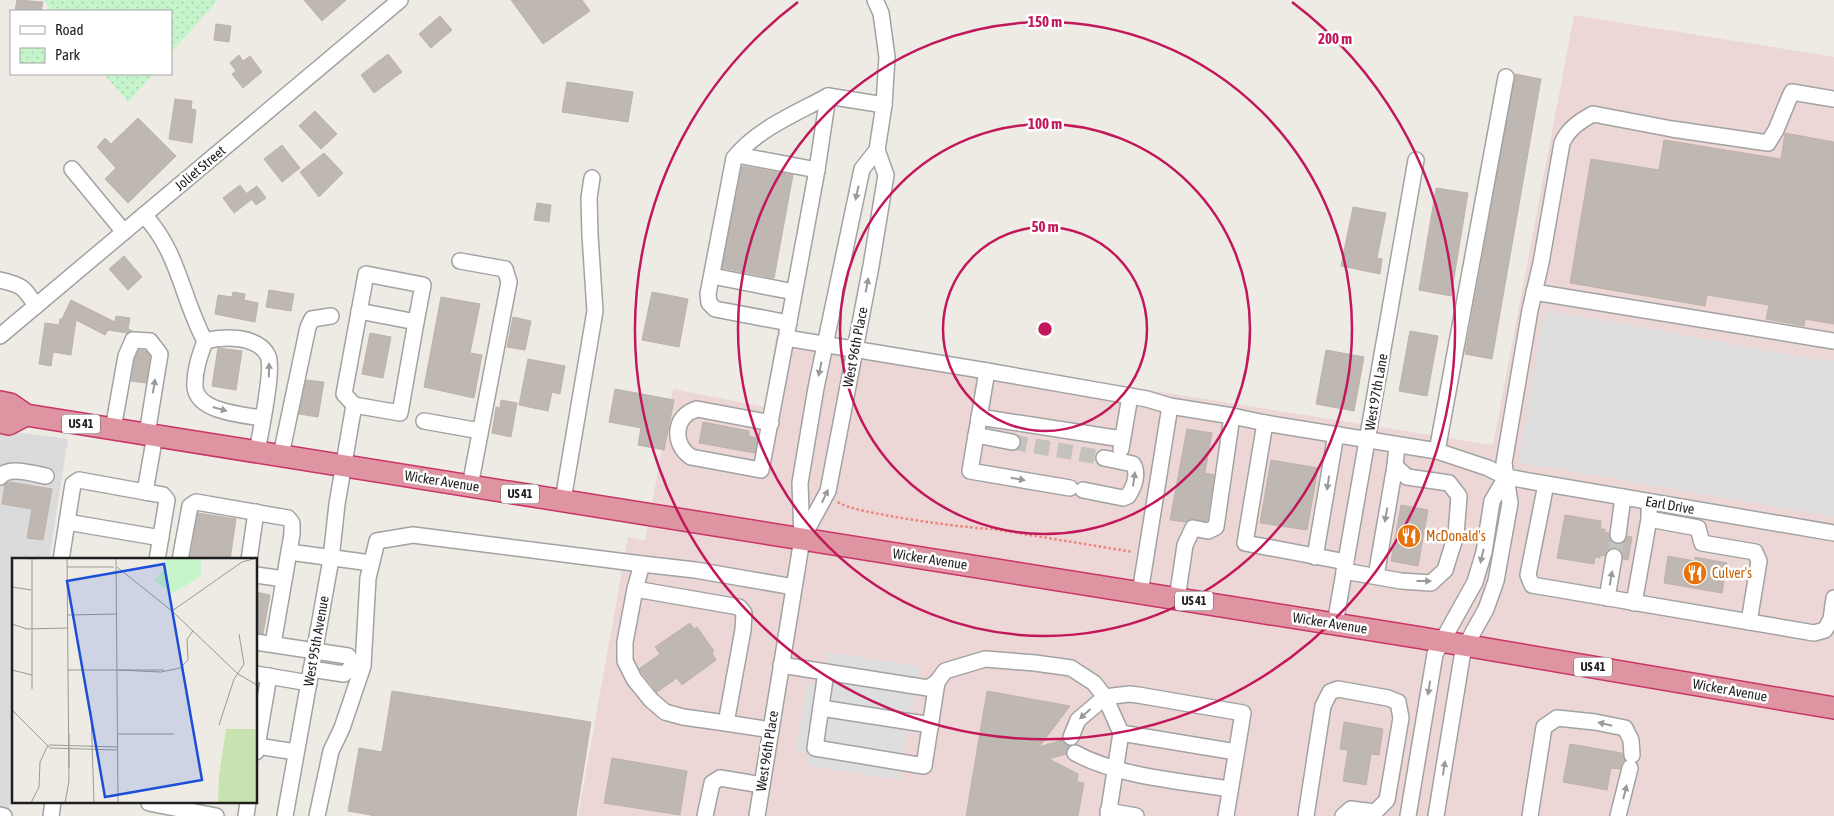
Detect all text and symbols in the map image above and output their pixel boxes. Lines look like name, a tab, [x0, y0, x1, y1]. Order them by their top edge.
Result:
legend	[10, 10, 172, 75]
text: 150 m	[1028, 13, 1062, 30]
text: Road	[55, 21, 84, 38]
text: 200 m	[1318, 30, 1352, 47]
text: Park	[55, 46, 80, 63]
text: 100 m	[1028, 115, 1062, 132]
street label: Joliet Street	[171, 142, 229, 194]
one-way arrow	[853, 185, 861, 200]
text: 50 m	[1032, 218, 1059, 235]
one-way arrow	[864, 277, 872, 293]
street label: West 96th Place	[839, 305, 871, 389]
centre of rings	[1036, 320, 1054, 338]
street label: West 97th Lane	[1361, 352, 1391, 432]
one-way arrow	[265, 361, 273, 377]
one-way arrow	[816, 361, 824, 377]
one-way arrow	[151, 378, 159, 394]
one-way arrow	[213, 406, 228, 414]
road number: US 41	[62, 414, 100, 434]
street label: Wicker Avenue	[403, 467, 481, 495]
one-way arrow	[1131, 470, 1139, 486]
one-way arrow	[1323, 475, 1331, 491]
one-way arrow	[1011, 476, 1027, 484]
road number: US 41	[501, 484, 539, 504]
one-way arrow	[820, 488, 829, 503]
street label: Earl Drive	[1644, 493, 1696, 517]
one-way arrow	[1382, 507, 1390, 523]
restaurant icon: McDonald's	[1396, 523, 1422, 549]
place label: McDonald's	[1426, 528, 1486, 544]
street label: Wicker Avenue	[891, 545, 969, 573]
one-way arrow	[1478, 549, 1486, 565]
inset map	[12, 558, 258, 804]
restaurant icon: Culver's	[1682, 560, 1708, 586]
place label: Culver's	[1712, 565, 1752, 581]
one-way arrow	[1607, 569, 1615, 585]
one-way arrow	[1416, 577, 1432, 585]
road number: US 41	[1175, 592, 1213, 610]
street label: West 95th Avenue	[300, 594, 332, 688]
street label: Wicker Avenue	[1291, 609, 1369, 637]
road number: US 41	[1574, 658, 1612, 676]
street label: Wicker Avenue	[1691, 676, 1769, 704]
one-way arrow	[1425, 680, 1433, 696]
one-way arrow	[1079, 708, 1091, 720]
street label: West 96th Place	[753, 710, 781, 792]
one-way arrow	[1597, 720, 1613, 728]
one-way arrow	[1440, 760, 1448, 776]
one-way arrow	[1621, 785, 1629, 800]

